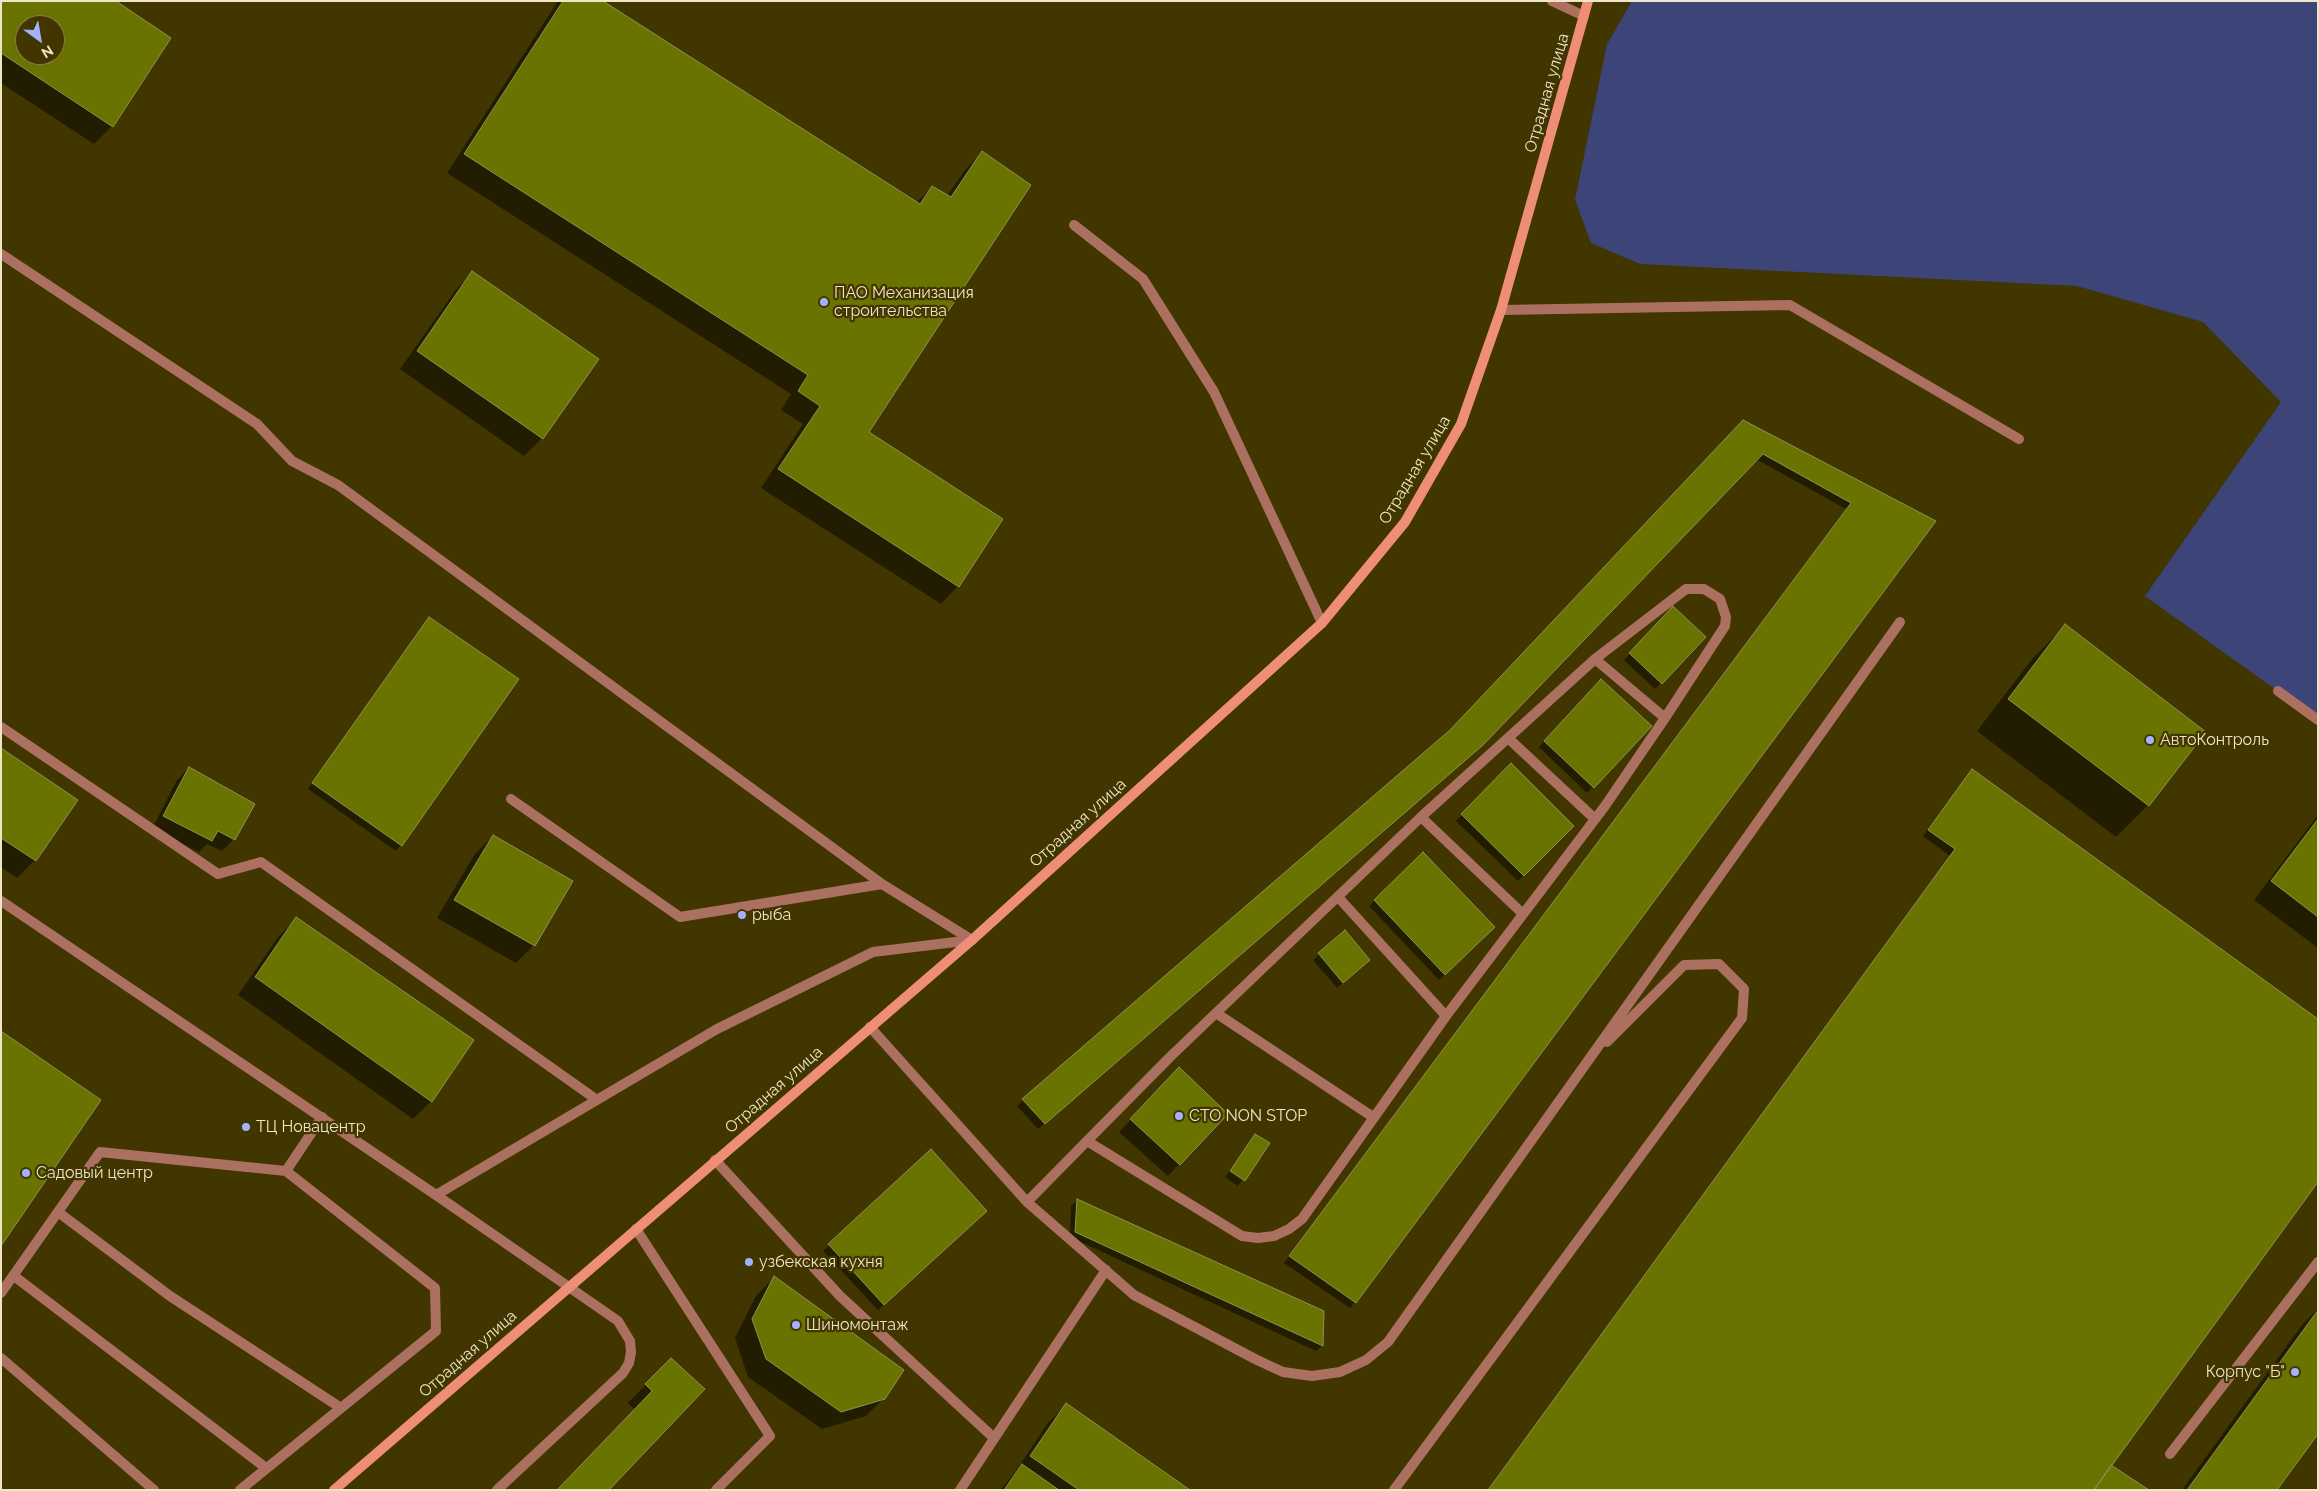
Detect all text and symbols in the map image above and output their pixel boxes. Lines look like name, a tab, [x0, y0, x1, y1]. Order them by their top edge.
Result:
north arrow	[15, 15, 65, 65]
street label: Отрадная улица	[1521, 31, 1573, 155]
text: N	[39, 42, 56, 61]
place label: ПАО Механизация строительства	[834, 283, 974, 321]
marker: ПАО Механизация строительства	[818, 296, 830, 308]
street label: Отрадная улица	[1375, 412, 1455, 528]
place label: АвтоКонтроль	[2160, 730, 2269, 750]
marker: АвтоКонтроль	[2144, 734, 2156, 746]
street label: Отрадная улица	[1026, 775, 1130, 871]
place label: рыба	[752, 905, 791, 925]
marker: рыба	[736, 909, 748, 921]
street label: Отрадная улица	[721, 1042, 827, 1138]
place label: СТО NON STOP	[1189, 1106, 1307, 1126]
marker: СТО NON STOP	[1173, 1110, 1185, 1122]
place label: ТЦ Новацентр	[256, 1117, 366, 1137]
marker: ТЦ Новацентр	[240, 1121, 252, 1133]
place label: Садовый центр	[36, 1163, 153, 1183]
marker: Садовый центр	[20, 1167, 32, 1179]
place label: узбекская кухня	[759, 1252, 883, 1272]
marker: узбекская кухня	[743, 1256, 755, 1268]
street label: Отрадная улица	[415, 1306, 521, 1402]
place label: Шиномонтаж	[806, 1315, 909, 1335]
marker: Шиномонтаж	[790, 1319, 802, 1331]
place label: Корпус "Б"	[2206, 1362, 2285, 1382]
marker: Корпус "Б"	[2289, 1366, 2301, 1378]

